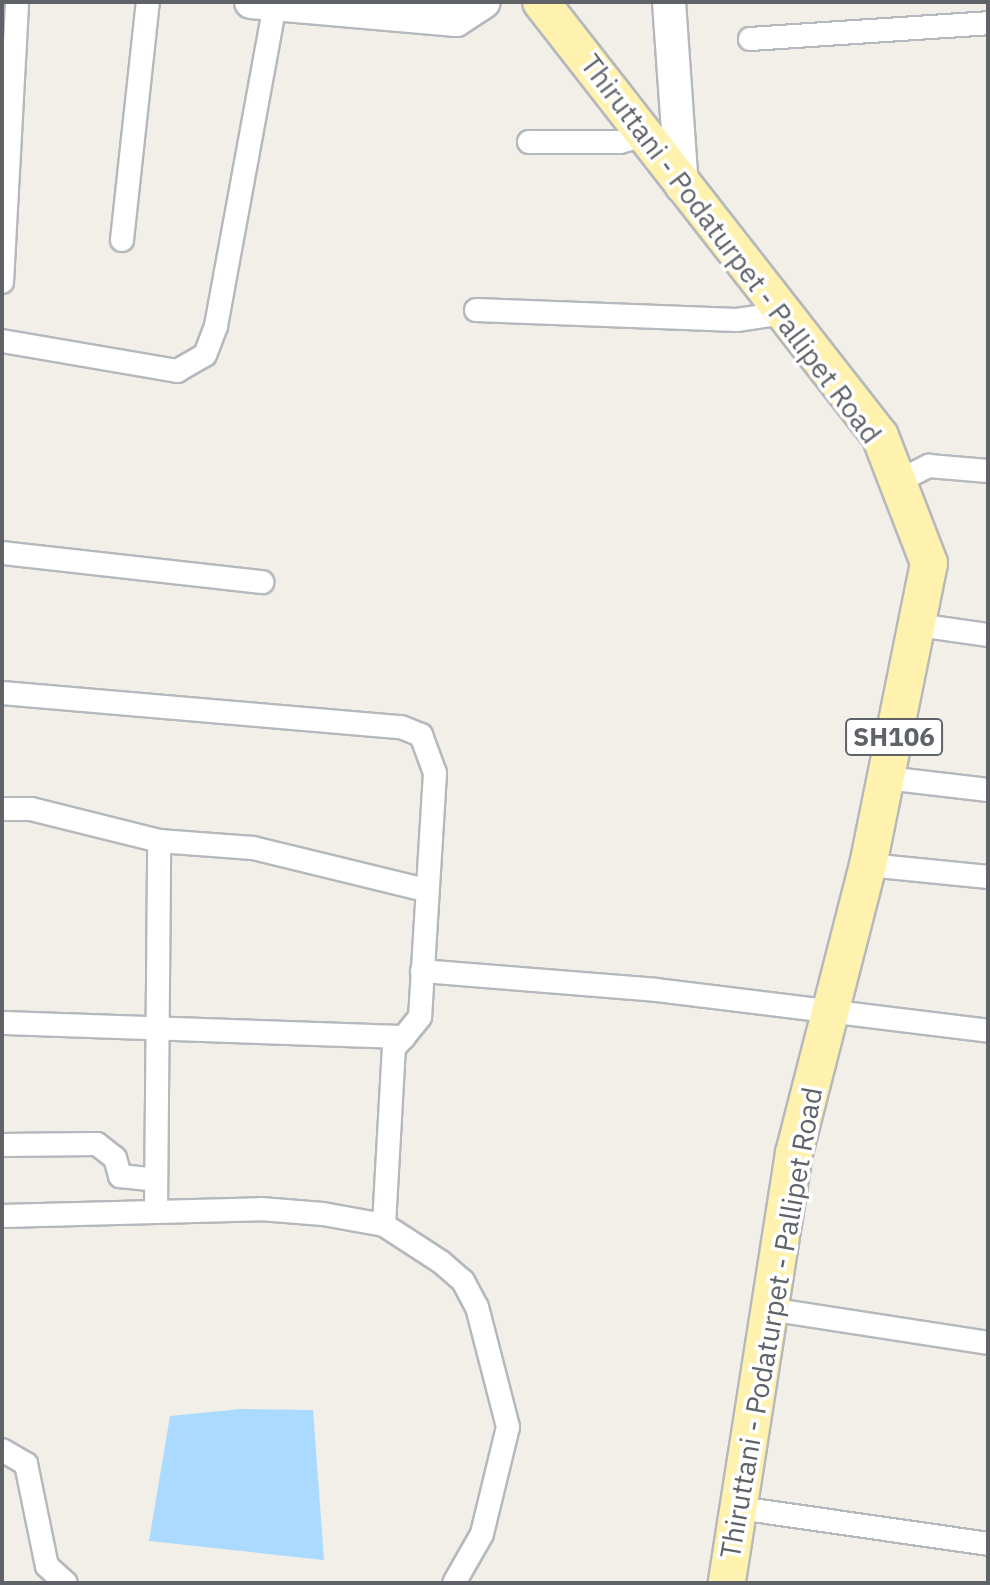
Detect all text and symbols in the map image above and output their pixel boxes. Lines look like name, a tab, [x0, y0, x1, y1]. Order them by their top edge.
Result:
street label: Thiruttani - Podaturpet - Pallipet Road	[574, 48, 888, 450]
road number: SH106	[844, 715, 944, 759]
street label: Thiruttani - Podaturpet - Pallipet Road	[713, 1085, 829, 1561]

